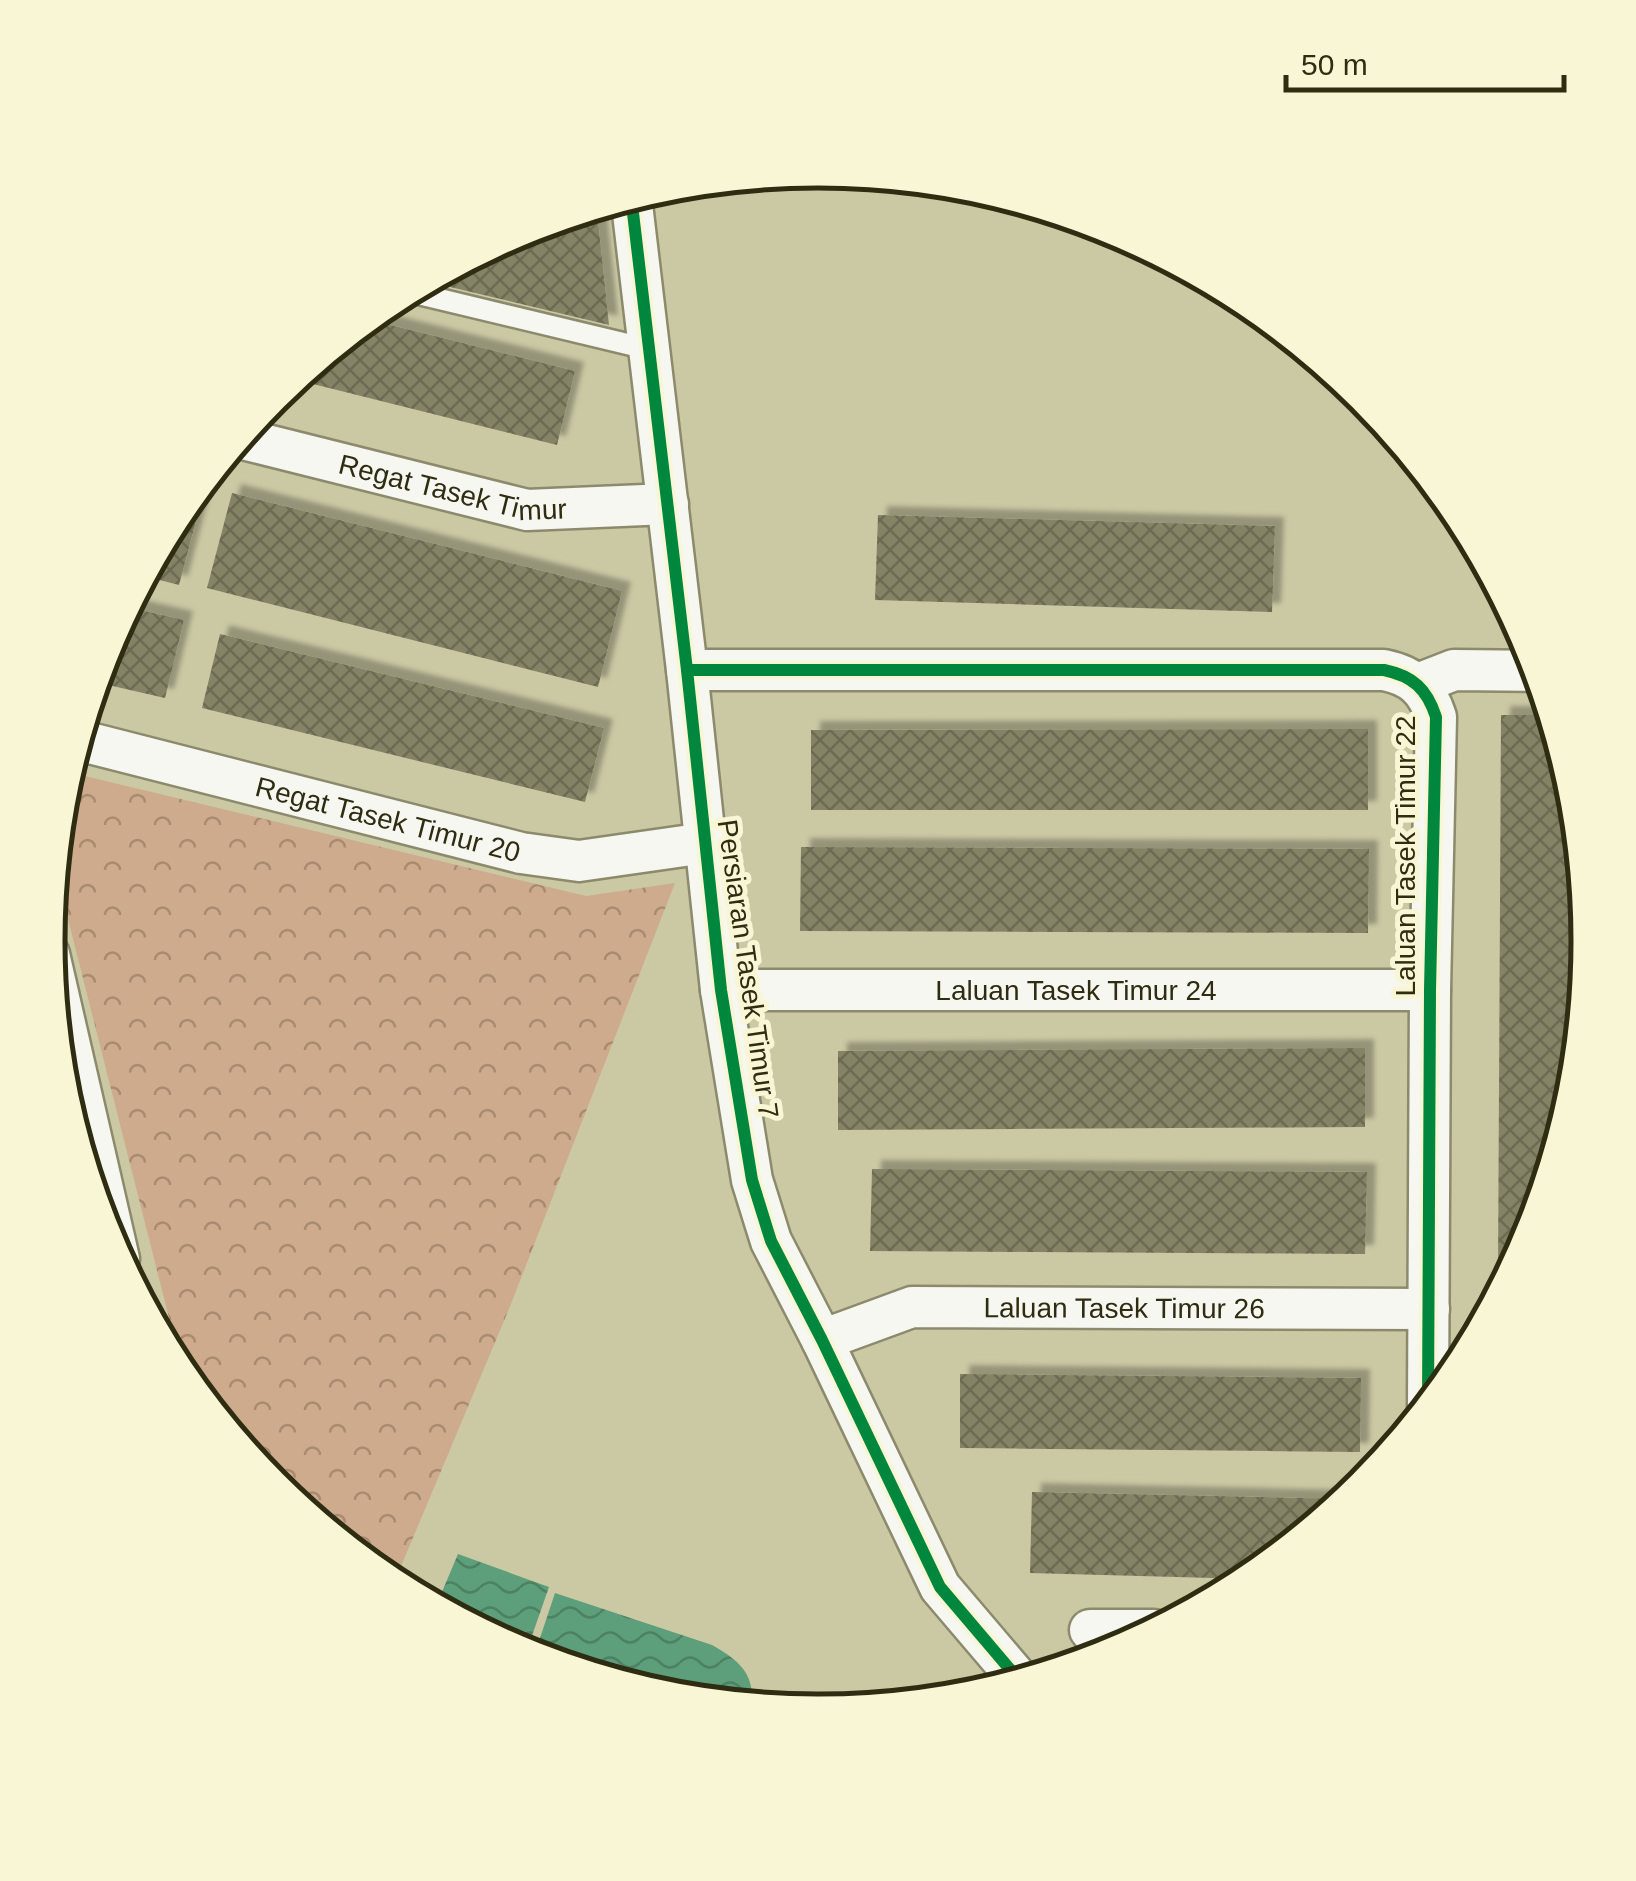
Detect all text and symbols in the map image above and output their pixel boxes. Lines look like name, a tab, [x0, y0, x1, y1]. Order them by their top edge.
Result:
scale bar	[1286, 30, 1564, 92]
text: 50 m	[1301, 48, 1368, 81]
street label: Regat Tasek Timur	[336, 448, 567, 526]
street label: Laluan Tasek Timur 22	[1390, 715, 1421, 997]
street label: Regat Tasek Timur 20	[252, 770, 524, 868]
street label: Persiaran Tasek Timur 7	[712, 818, 784, 1120]
street label: Laluan Tasek Timur 24	[935, 975, 1217, 1006]
street label: Laluan Tasek Timur 26	[983, 1292, 1265, 1324]

